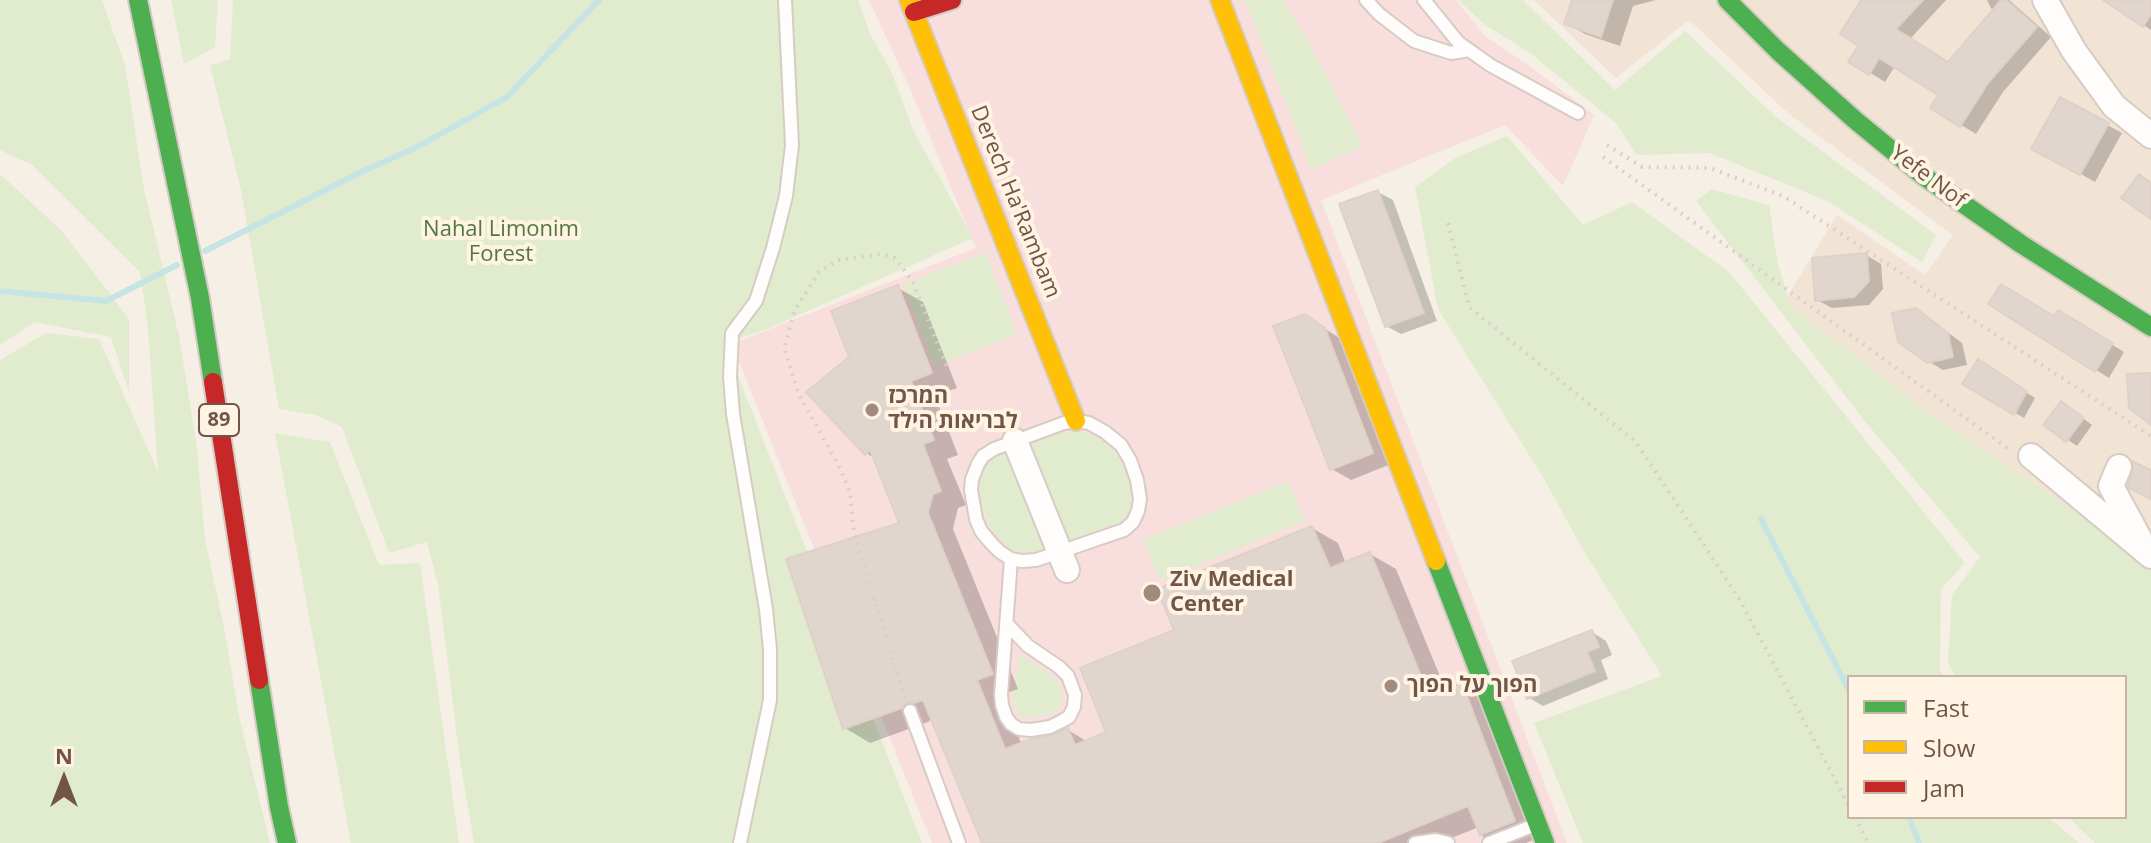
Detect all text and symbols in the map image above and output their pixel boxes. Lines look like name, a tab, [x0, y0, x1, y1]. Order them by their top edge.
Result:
street label: Derech Ha'Rambam	[964, 102, 1066, 302]
street label: Yefe Nof	[1885, 140, 1971, 214]
park label: Nahal Limonim Forest	[423, 217, 579, 268]
place label: המרכז לבריאות הילד	[888, 384, 1018, 436]
marker: המרכז לבריאות הילד	[863, 401, 881, 419]
road number: 89	[199, 404, 239, 436]
place label: Ziv Medical Center	[1170, 567, 1293, 618]
marker: Ziv Medical Center	[1141, 582, 1163, 604]
place label: הפוך על הפוך	[1407, 673, 1537, 699]
legend	[1847, 675, 2127, 819]
marker: הפוך על הפוך	[1382, 677, 1400, 695]
text: Fast	[1923, 691, 1969, 724]
text: Slow	[1923, 731, 1975, 764]
north arrow	[24, 739, 104, 819]
text: N	[55, 740, 73, 770]
text: Jam	[1923, 771, 1965, 804]

